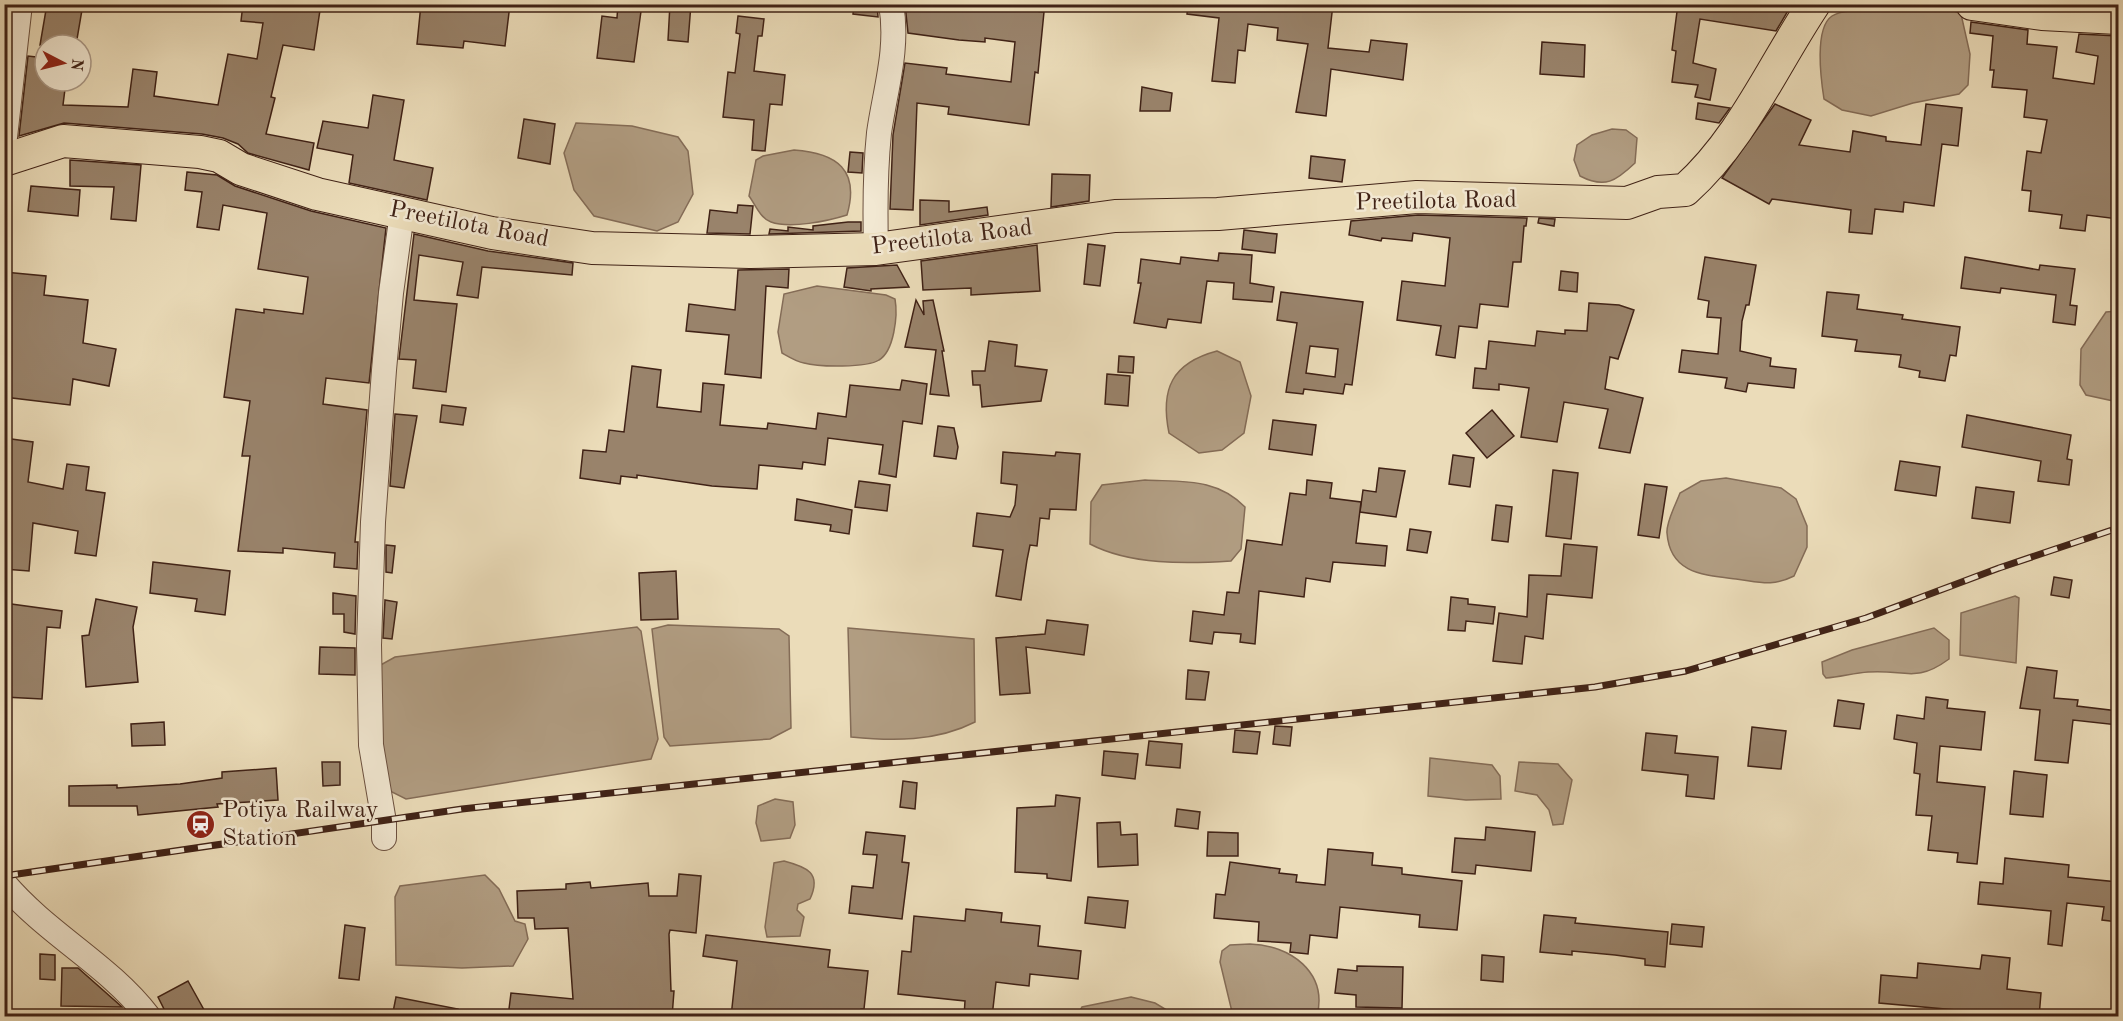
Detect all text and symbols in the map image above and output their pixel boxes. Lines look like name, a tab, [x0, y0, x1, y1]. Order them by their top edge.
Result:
north arrow	[33, 33, 93, 93]
text: N	[67, 58, 85, 72]
street label: Preetilota Road	[1355, 189, 1517, 215]
street label: Preetilota Road	[387, 198, 551, 252]
street label: Preetilota Road	[870, 216, 1034, 260]
place label: Potiya Railway Station	[222, 799, 379, 851]
station icon: Potiya Railway Station	[185, 809, 217, 841]

